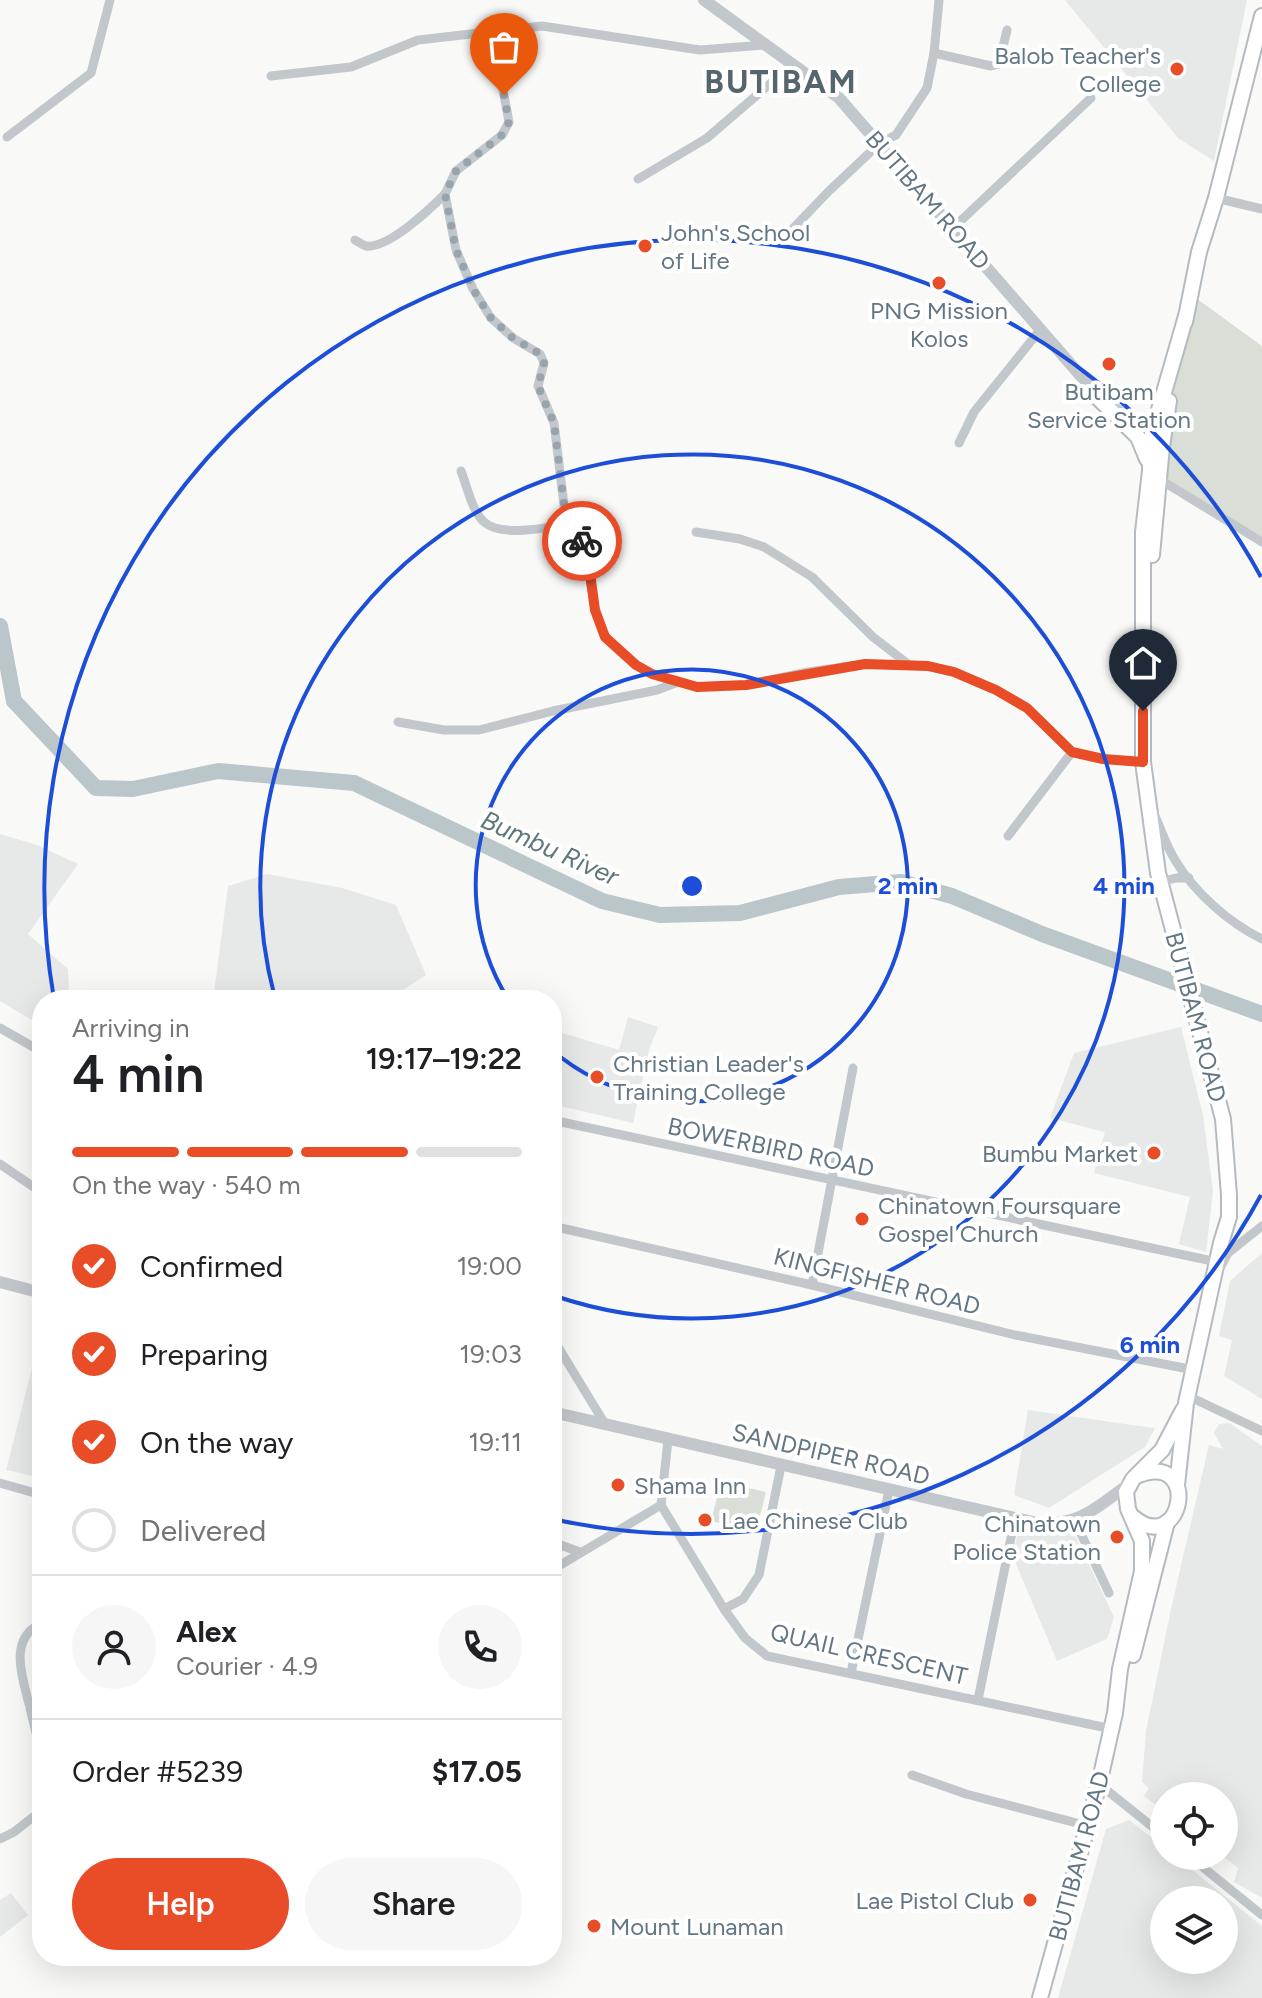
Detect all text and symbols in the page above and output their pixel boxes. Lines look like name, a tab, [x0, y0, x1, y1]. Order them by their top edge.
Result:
pin	[470, 13, 538, 95]
icon: bag	[482, 25, 526, 69]
place label: Balob Teacher's College	[994, 41, 1161, 98]
marker: Balob Teacher's College	[1168, 60, 1186, 78]
district label: BUTIBAM	[704, 63, 858, 101]
street label: BUTIBAM ROAD	[860, 125, 996, 275]
place label: John's School of Life	[661, 218, 810, 275]
marker: John's School of Life	[636, 237, 654, 255]
marker: PNG Mission Kolos	[930, 274, 948, 292]
place label: PNG Mission Kolos	[870, 296, 1008, 353]
marker: Butibam Service Station	[1100, 355, 1118, 373]
place label: Butibam Service Station	[1027, 377, 1191, 434]
courier	[542, 501, 622, 581]
icon: bike	[560, 519, 604, 563]
pin	[1109, 629, 1177, 711]
icon: home	[1121, 641, 1165, 685]
water label: Bumbu River	[476, 803, 625, 893]
text: 2 min	[878, 871, 938, 900]
text: 4 min	[1093, 871, 1155, 900]
centre of rings	[678, 872, 706, 900]
street label: BUTIBAM ROAD	[1159, 929, 1233, 1105]
text: Arriving in	[72, 1012, 190, 1044]
text: 19:17–19:22	[366, 1040, 522, 1077]
text: 4 min	[72, 1043, 204, 1105]
place label: Christian Leader's Training College	[613, 1049, 804, 1106]
marker: Christian Leader's Training College	[588, 1068, 606, 1086]
street label: BOWERBIRD ROAD	[665, 1111, 877, 1183]
place label: Bumbu Market	[982, 1139, 1138, 1168]
marker: Bumbu Market	[1145, 1144, 1163, 1162]
text: On the way · 540 m	[72, 1169, 301, 1201]
place label: Chinatown Foursquare Gospel Church	[878, 1191, 1121, 1248]
marker: Chinatown Foursquare Gospel Church	[853, 1210, 871, 1228]
street label: KINGFISHER ROAD	[771, 1241, 983, 1321]
icon: check	[72, 1244, 116, 1288]
text: Confirmed	[140, 1248, 283, 1285]
text: 19:00	[457, 1250, 522, 1282]
text: 6 min	[1120, 1330, 1180, 1359]
icon: check	[72, 1332, 116, 1376]
text: Preparing	[140, 1336, 268, 1373]
text: 19:03	[459, 1338, 522, 1370]
street label: SANDPIPER ROAD	[729, 1417, 933, 1491]
icon: check	[72, 1420, 116, 1464]
text: On the way	[140, 1424, 293, 1461]
text: 19:11	[468, 1426, 522, 1458]
place label: Shama Inn	[634, 1471, 746, 1500]
marker: Shama Inn	[609, 1476, 627, 1494]
place label: Lae Chinese Club	[721, 1506, 908, 1535]
place label: Chinatown Police Station	[953, 1509, 1101, 1566]
marker: Lae Chinese Club	[696, 1511, 714, 1529]
text: Delivered	[140, 1512, 266, 1549]
marker: Chinatown Police Station	[1108, 1528, 1126, 1546]
button: person	[72, 1605, 156, 1689]
button: phone	[438, 1605, 522, 1689]
text: Alex	[176, 1613, 237, 1650]
street label: QUAIL CRESCENT	[768, 1617, 970, 1691]
text: Courier · 4.9	[176, 1650, 318, 1682]
text: Order #5239	[72, 1753, 243, 1790]
text: $17.05	[432, 1753, 522, 1790]
street label: BUTIBAM ROAD	[1042, 1768, 1116, 1944]
map controls	[1150, 1782, 1238, 1974]
button: locate	[1150, 1782, 1238, 1870]
button: Help	[72, 1858, 289, 1950]
button: Share	[305, 1858, 522, 1950]
place label: Lae Pistol Club	[855, 1886, 1014, 1915]
button: layers	[1150, 1886, 1238, 1974]
marker: Lae Pistol Club	[1021, 1891, 1039, 1909]
place label: Mount Lunaman	[610, 1912, 784, 1941]
marker: Mount Lunaman	[585, 1917, 603, 1935]

